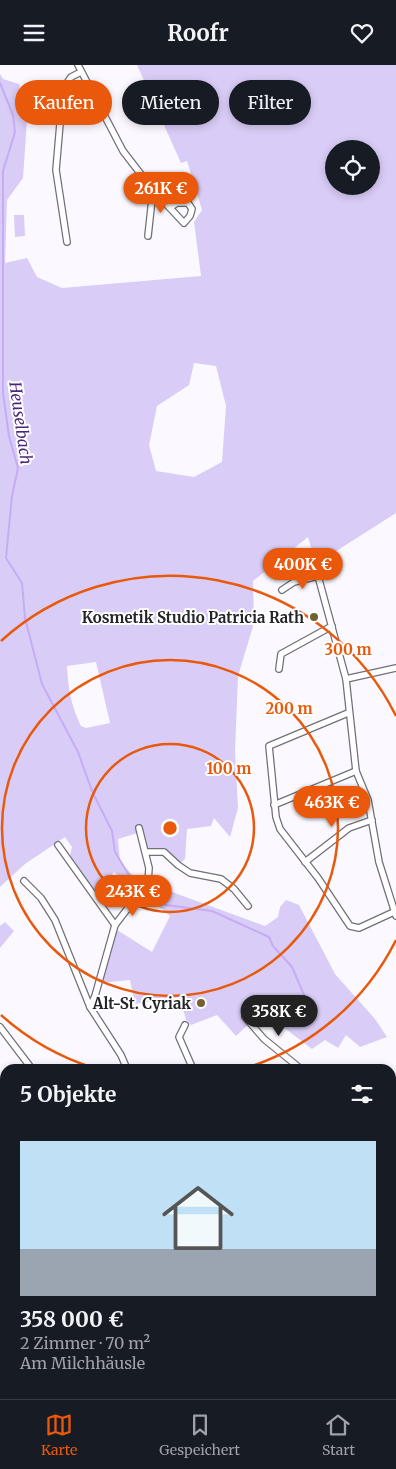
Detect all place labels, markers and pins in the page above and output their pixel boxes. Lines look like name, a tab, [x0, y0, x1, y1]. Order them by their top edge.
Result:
pin: 261K €	[120, 171, 202, 214]
pin: 400K €	[262, 547, 344, 590]
place label: Kosmetik Studio Patricia Rath	[82, 608, 304, 627]
marker: Kosmetik Studio Patricia Rath	[308, 611, 320, 623]
pin: 463K €	[291, 785, 373, 828]
centre of rings	[161, 819, 179, 837]
pin: 243K €	[92, 875, 174, 917]
place label: Alt-St. Cyriak	[92, 994, 191, 1013]
pin: 358K €	[238, 995, 320, 1037]
marker: Alt-St. Cyriak	[195, 997, 207, 1009]

